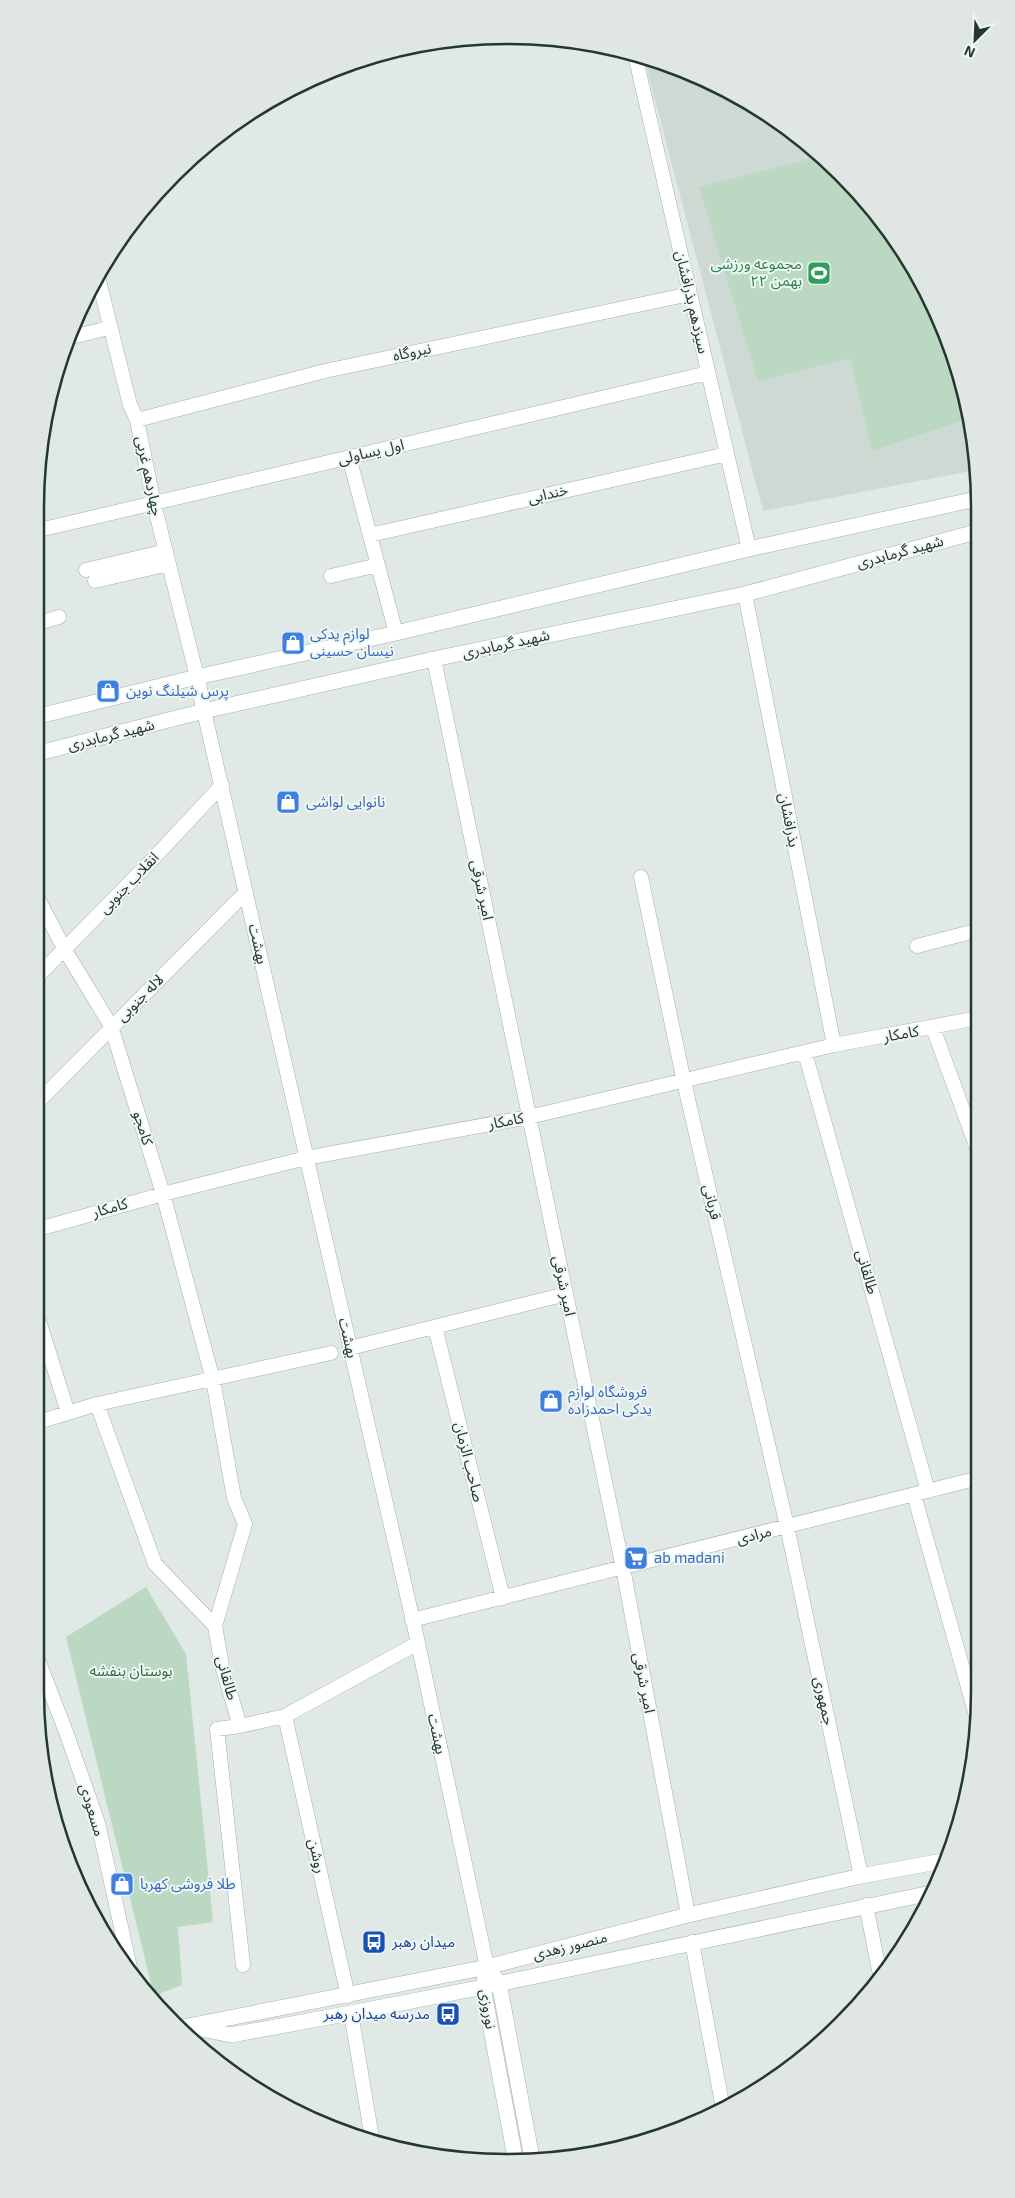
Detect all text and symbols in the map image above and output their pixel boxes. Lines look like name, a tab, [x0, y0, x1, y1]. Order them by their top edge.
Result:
north arrow	[950, 15, 1000, 65]
text: N	[961, 43, 978, 62]
street label: سیزدهم بذرافشان	[669, 248, 714, 356]
place label: مجموعه ورزشی ۲۲ بهمن	[711, 254, 802, 290]
sports icon: مجموعه ورزشی ۲۲ بهمن	[806, 260, 832, 286]
street label: نیروگاه	[391, 338, 433, 365]
street label: چهاردهم غربی	[130, 434, 167, 518]
street label: اول یساولی	[336, 435, 406, 468]
street label: خندابی	[526, 480, 570, 507]
street label: شهید گرمابدری	[854, 531, 946, 572]
place label: لوازم یدکی نیسان حسینی	[310, 624, 394, 660]
street label: شهید گرمابدری	[460, 625, 552, 662]
shop icon: لوازم یدکی نیسان حسینی	[280, 630, 306, 656]
shop icon: پرس شیلنگ نوین	[95, 678, 121, 704]
place label: پرس شیلنگ نوین	[126, 681, 229, 701]
street label: شهید گرمابدری	[65, 714, 157, 754]
shop icon: نانوایی لواشی	[275, 789, 301, 815]
street label: بذرافشان	[775, 791, 804, 849]
place label: نانوایی لواشی	[306, 792, 385, 811]
street label: انقلاب جنوبی	[95, 848, 163, 917]
street label: امیر شرقی	[467, 858, 498, 922]
street label: بهشت	[245, 922, 272, 966]
street label: لاله جنوبی	[112, 970, 167, 1025]
street label: کامکار	[881, 1021, 921, 1046]
street label: کامجو	[129, 1108, 158, 1148]
street label: کامکار	[485, 1108, 526, 1133]
street label: قربانی	[699, 1182, 726, 1222]
street label: کامکار	[89, 1193, 131, 1222]
street label: طالقانی	[852, 1247, 883, 1296]
street label: امیر شرقی	[549, 1254, 580, 1318]
street label: بهشت	[335, 1316, 362, 1360]
place label: فروشگاه لوازم یدکی احمدزاده	[568, 1382, 652, 1418]
shop icon: فروشگاه لوازم یدکی احمدزاده	[538, 1388, 564, 1414]
street label: صاحب الزمان	[450, 1420, 489, 1504]
street label: مرادی	[734, 1521, 773, 1548]
supermarket icon: ab madani	[623, 1545, 649, 1571]
place label: ab madani	[654, 1548, 725, 1566]
street label: امیر شرقی	[629, 1651, 660, 1715]
street label: طالقانی	[212, 1654, 243, 1702]
park label: بوستان بنفشه	[89, 1661, 173, 1680]
street label: جمهوری	[810, 1675, 839, 1727]
street label: بهشت	[424, 1712, 451, 1756]
street label: مسعودی	[75, 1781, 109, 1838]
street label: روشن	[304, 1837, 331, 1875]
shop icon: طلا فروشی کهربا	[109, 1871, 135, 1897]
place label: طلا فروشی کهربا	[140, 1874, 236, 1893]
street label: منصور زهدی	[531, 1927, 609, 1964]
bus stop icon: میدان رهبر	[361, 1929, 387, 1955]
place label: میدان رهبر	[391, 1932, 455, 1951]
street label: نوروزی	[476, 1988, 501, 2030]
bus stop icon: مدرسه میدان رهبر	[435, 2001, 461, 2027]
place label: مدرسه میدان رهبر	[322, 2004, 430, 2023]

